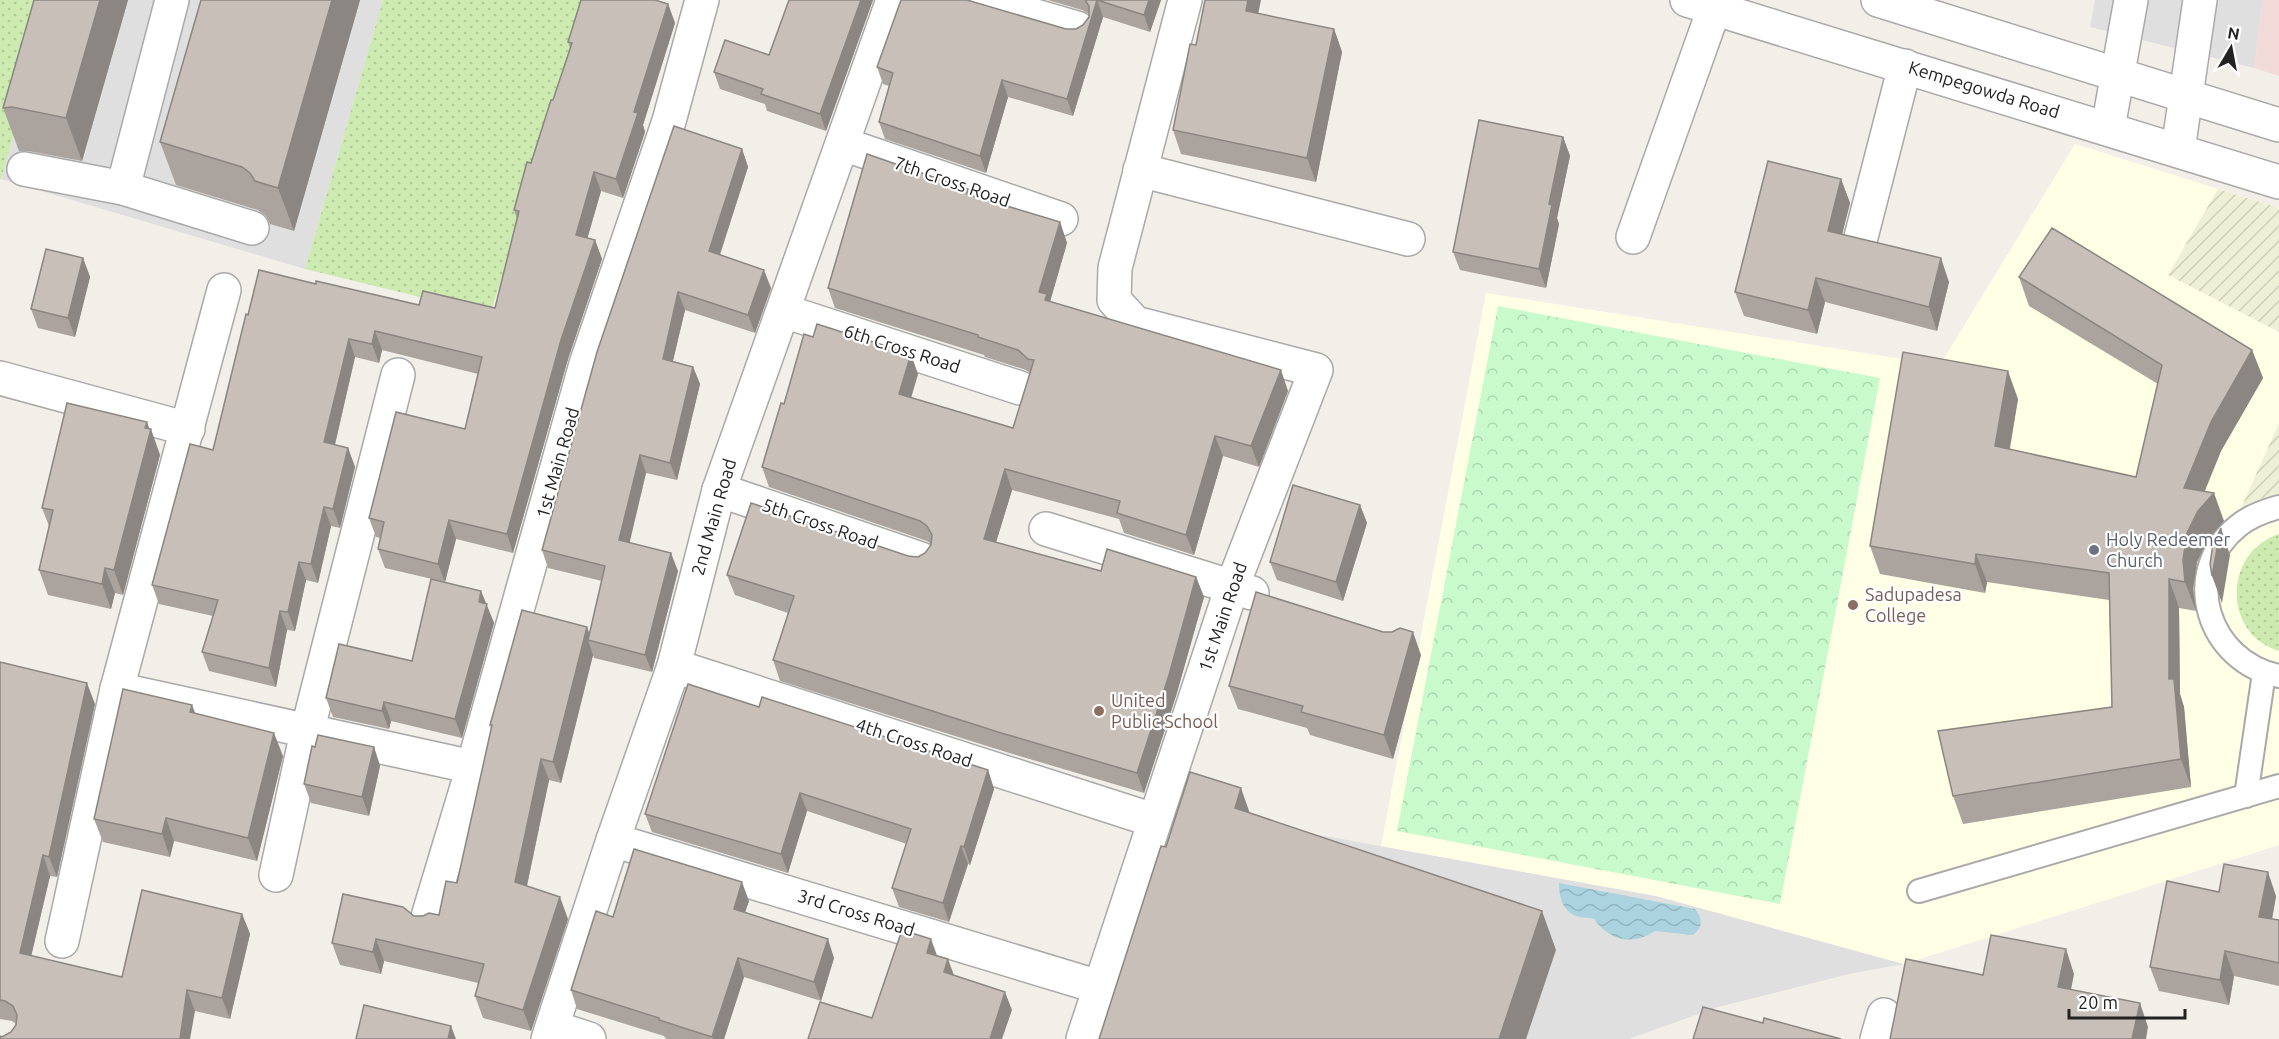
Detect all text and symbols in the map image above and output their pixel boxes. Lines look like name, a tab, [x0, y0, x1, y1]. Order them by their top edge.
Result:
north arrow	[2201, 18, 2261, 78]
text: N	[2226, 23, 2241, 43]
street label: Kempegowda Road	[1906, 57, 2062, 122]
street label: 7th Cross Road	[892, 152, 1013, 210]
street label: 6th Cross Road	[842, 320, 963, 376]
street label: 1st Main Road	[532, 405, 582, 520]
street label: 2nd Main Road	[687, 456, 739, 577]
street label: 5th Cross Road	[760, 494, 881, 552]
place label: Holy Redeemer Church	[2106, 529, 2231, 570]
marker: Holy Redeemer Church	[2087, 543, 2101, 557]
street label: 1st Main Road	[1194, 559, 1250, 674]
place label: Sadupadesa College	[1865, 584, 1962, 625]
marker: Sadupadesa College	[1846, 598, 1860, 612]
place label: United Public School	[1111, 690, 1218, 731]
marker: United Public School	[1092, 704, 1106, 718]
street label: 4th Cross Road	[854, 714, 975, 770]
street label: 3rd Cross Road	[795, 885, 917, 939]
scale bar	[2069, 982, 2184, 1020]
text: 20 m	[2078, 992, 2118, 1012]

